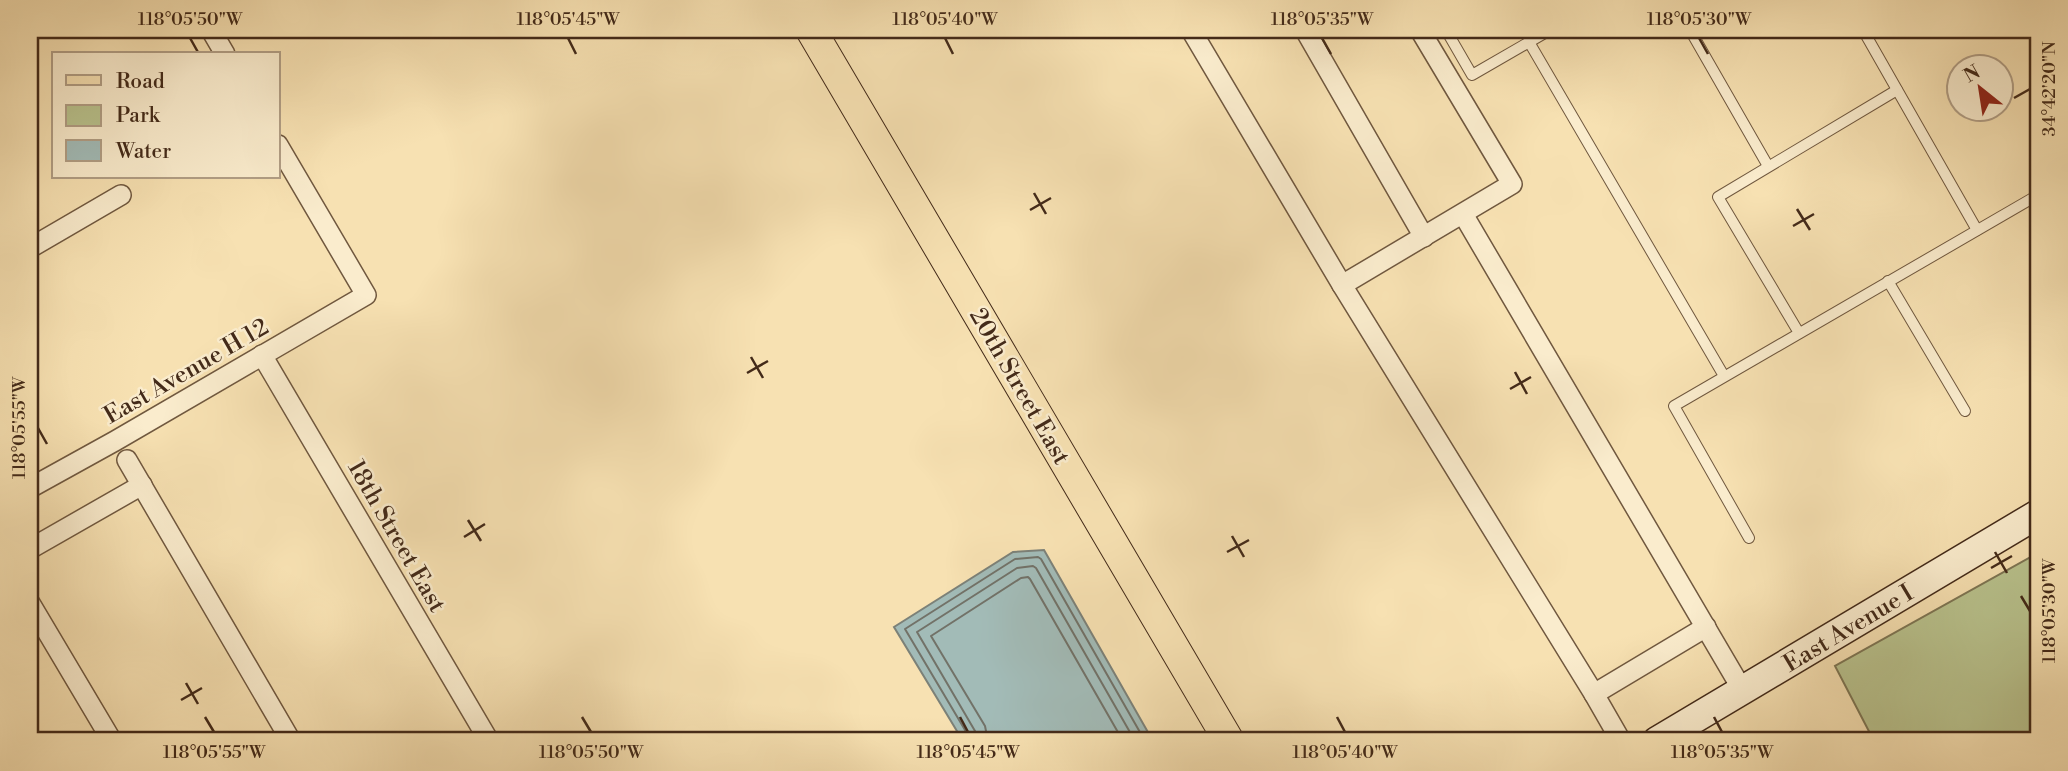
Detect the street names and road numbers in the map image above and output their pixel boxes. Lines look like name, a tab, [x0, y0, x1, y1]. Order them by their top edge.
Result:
street label: 20th Street East	[962, 303, 1076, 471]
street label: East Avenue H 12	[99, 312, 274, 431]
street label: 18th Street East	[340, 455, 452, 618]
street label: East Avenue I	[1778, 578, 1919, 679]

